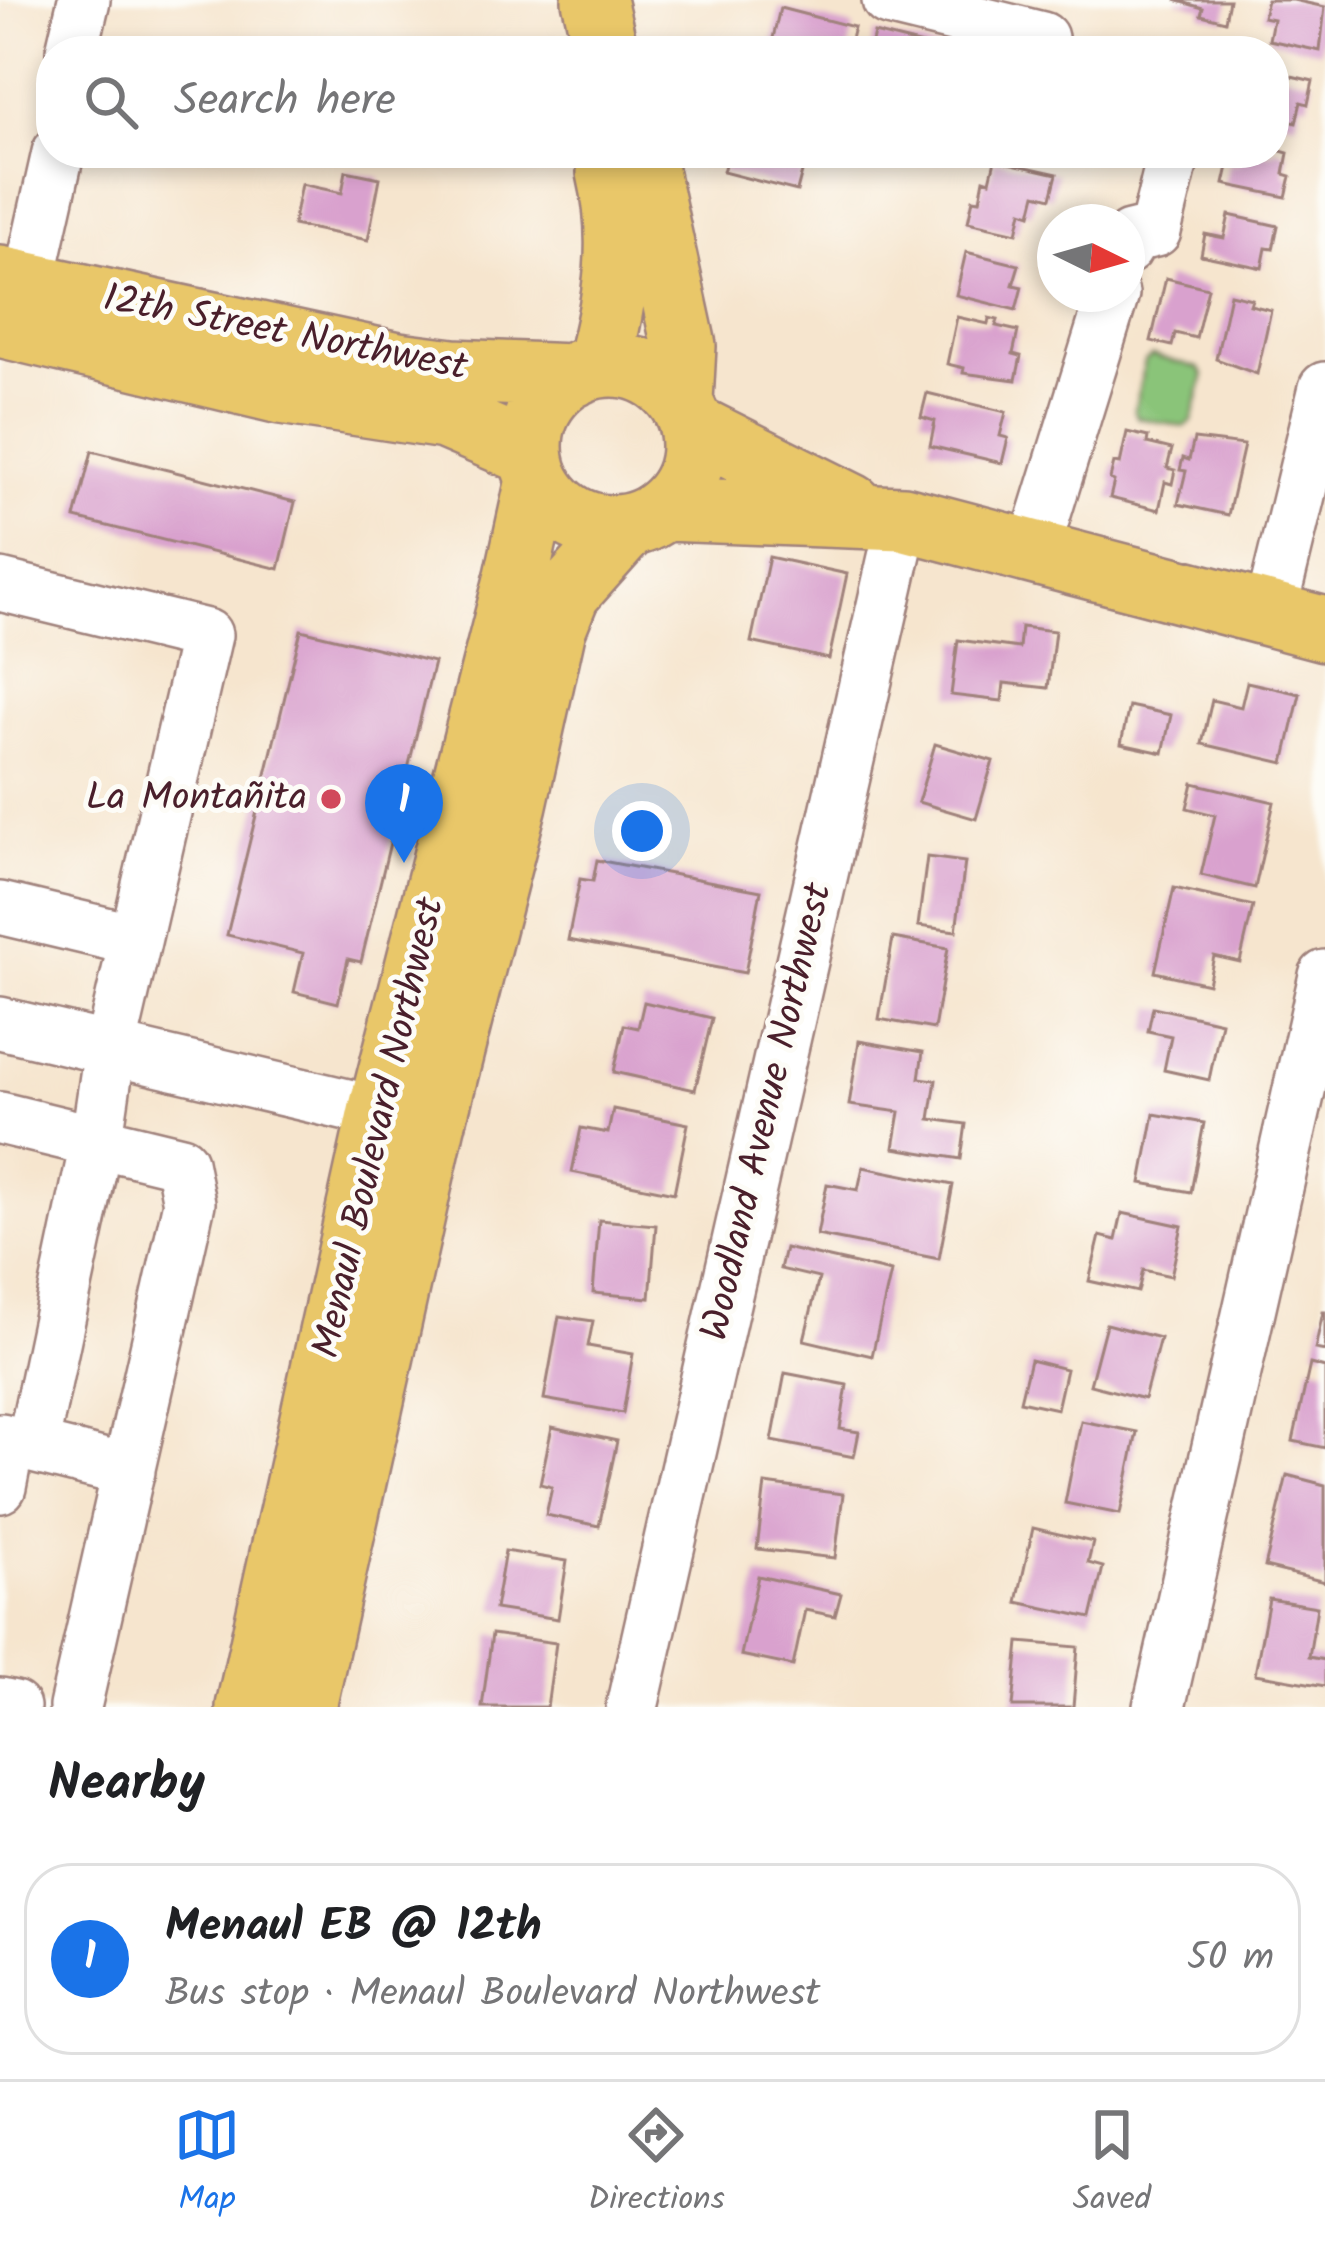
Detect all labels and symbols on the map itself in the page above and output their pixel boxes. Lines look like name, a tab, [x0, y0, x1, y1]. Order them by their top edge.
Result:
north arrow	[1037, 204, 1145, 312]
street label: 12th Street Northwest	[98, 268, 473, 400]
pin: 1	[365, 764, 443, 863]
place label: La Montañita	[86, 768, 307, 830]
marker: La Montañita	[318, 786, 344, 812]
your location	[612, 801, 672, 861]
street label: Woodland Avenue Northwest	[685, 876, 851, 1347]
street label: Menaul Boulevard Northwest	[297, 891, 463, 1364]

